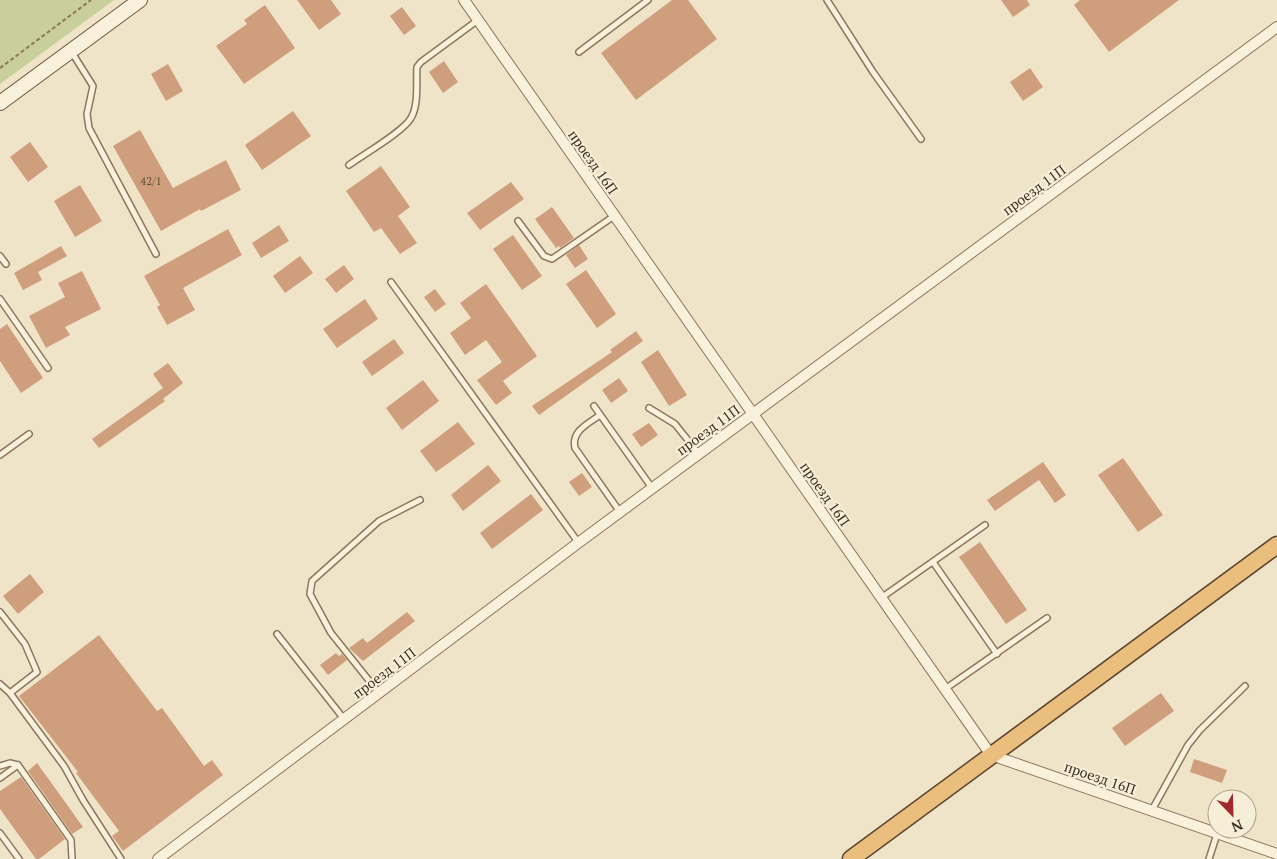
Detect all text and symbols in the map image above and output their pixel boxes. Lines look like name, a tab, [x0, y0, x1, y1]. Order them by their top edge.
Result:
street label: проезд 16П	[564, 126, 623, 198]
street label: проезд 11П	[998, 160, 1069, 219]
house number: 42/1	[140, 174, 162, 188]
street label: проезд 11П	[672, 400, 743, 459]
street label: проезд 16П	[796, 458, 855, 530]
street label: проезд 11П	[348, 643, 419, 703]
street label: проезд 16П	[1062, 756, 1138, 799]
north arrow	[1207, 789, 1257, 839]
text: N	[1228, 816, 1246, 837]

